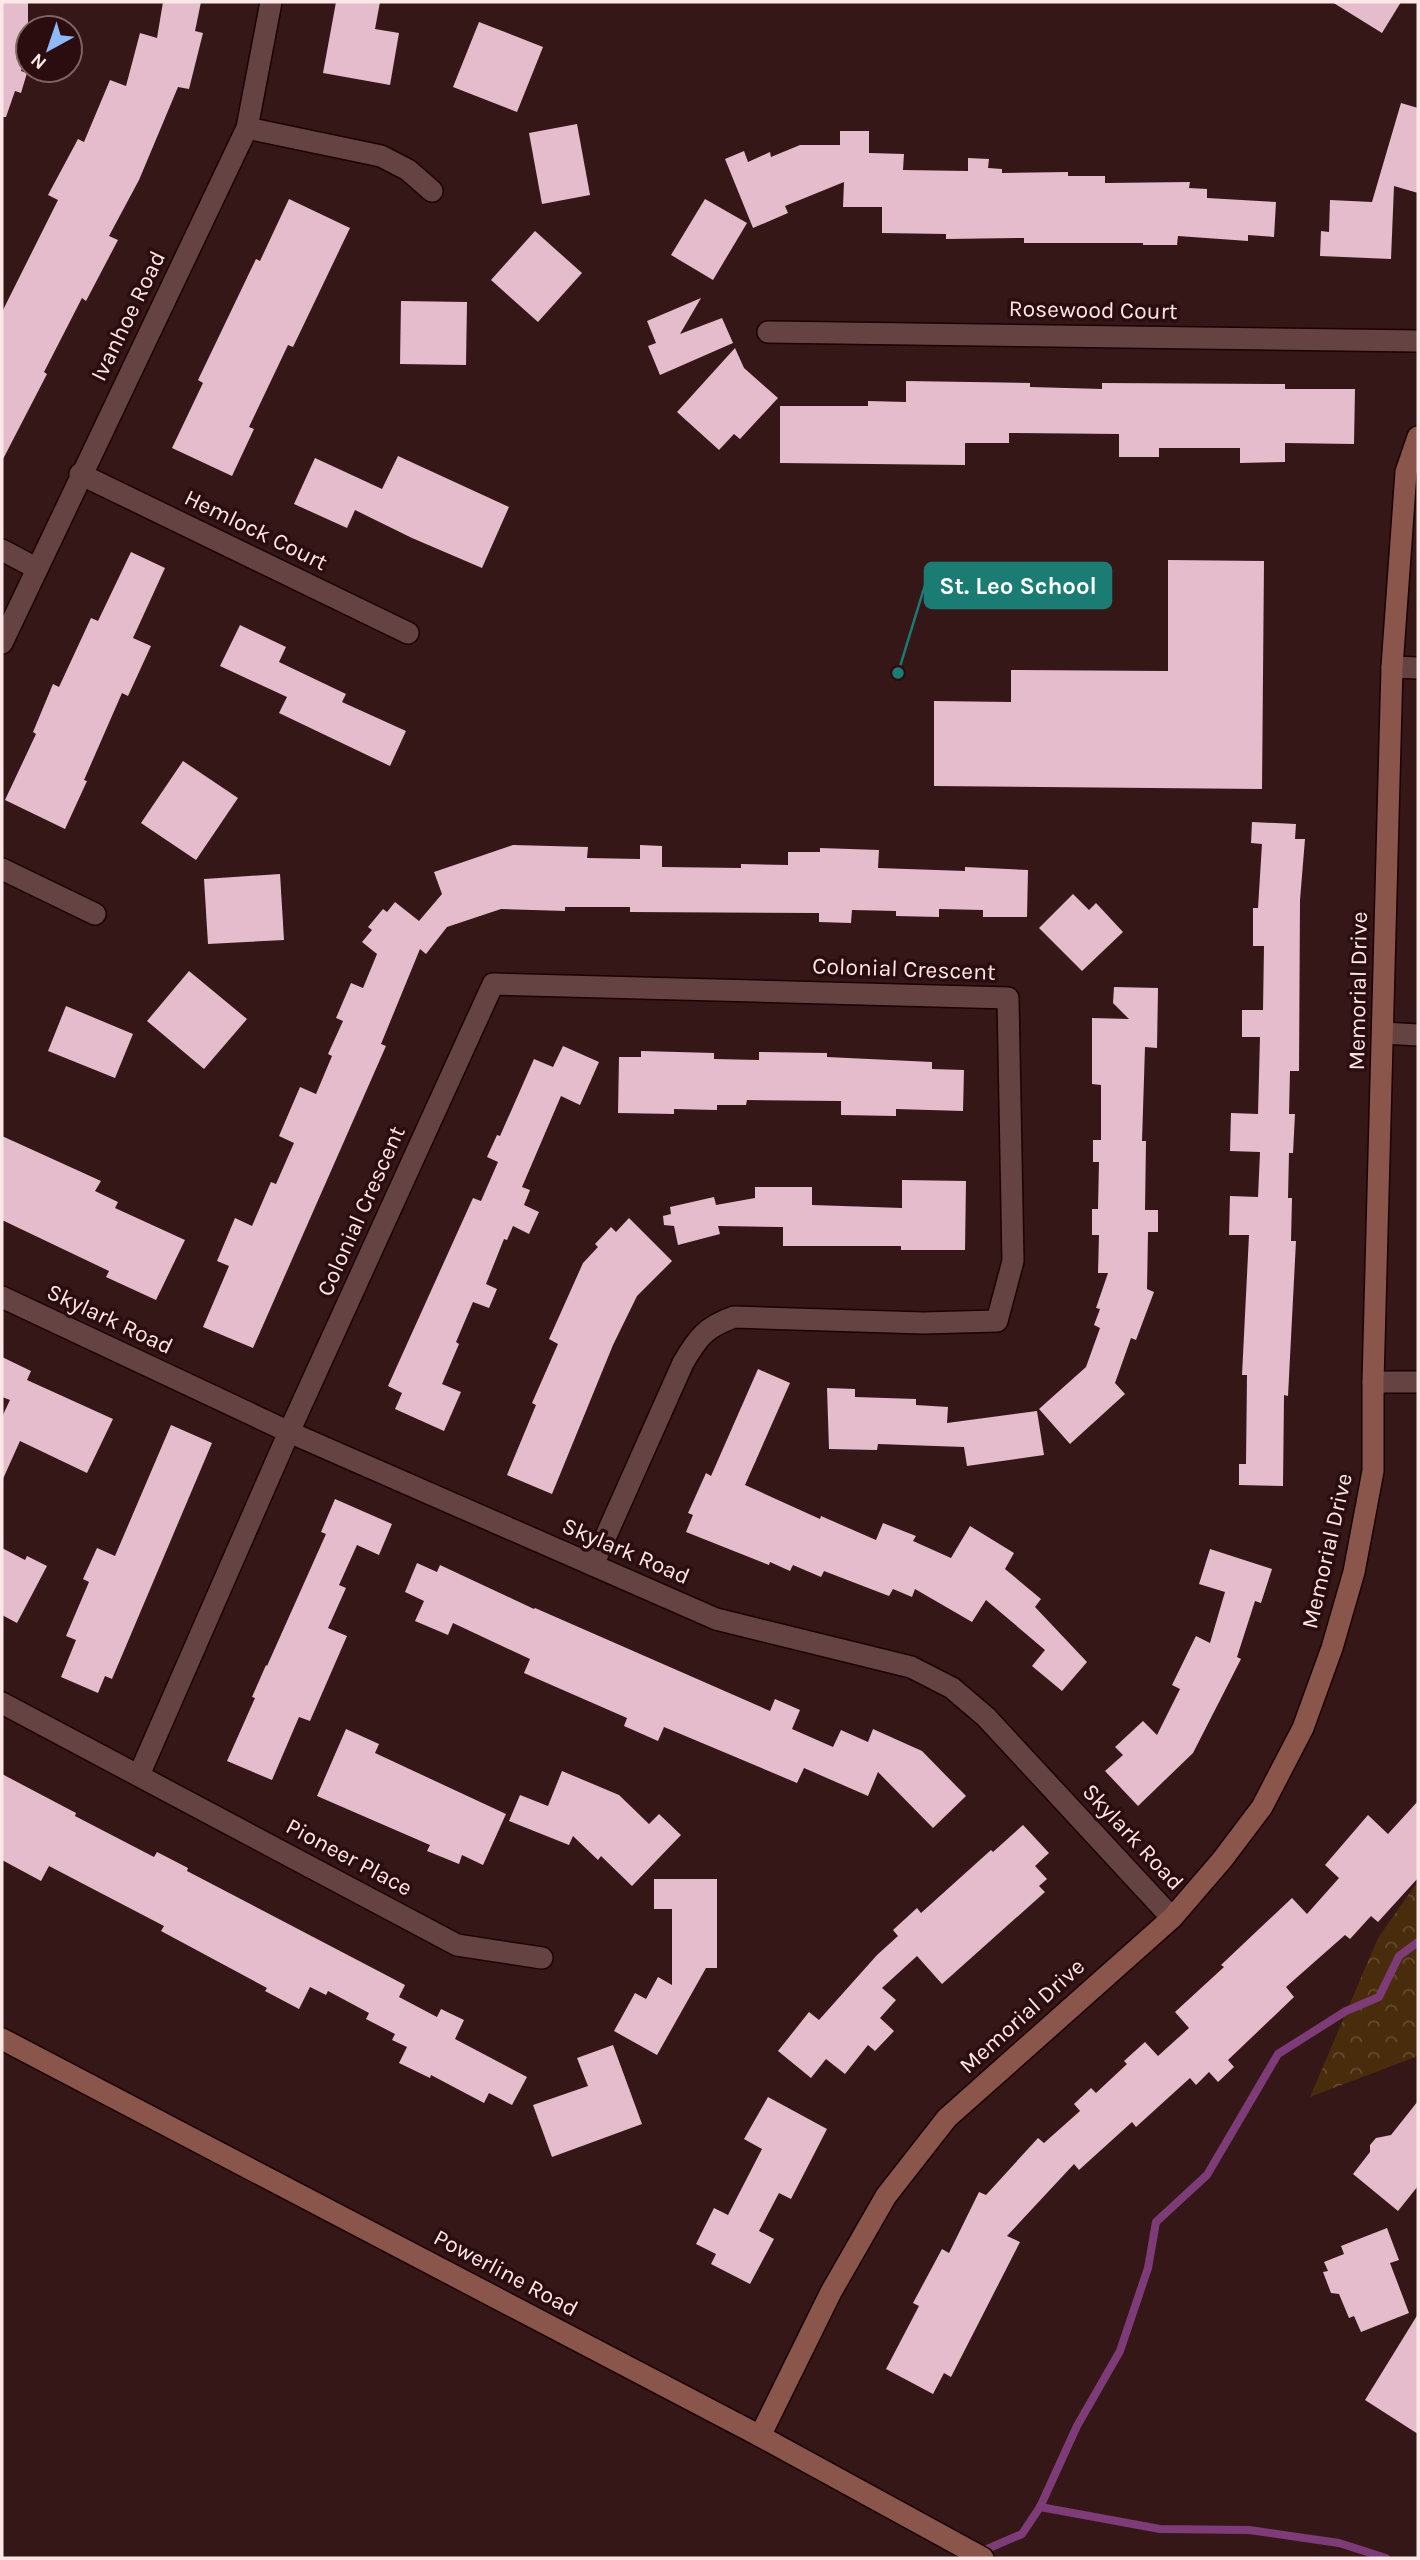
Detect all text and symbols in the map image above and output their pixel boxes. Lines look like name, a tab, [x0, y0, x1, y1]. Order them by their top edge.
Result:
north arrow	[14, 14, 84, 84]
text: N	[26, 48, 51, 74]
street label: Ivanhoe Road	[85, 247, 171, 385]
street label: Rosewood Court	[1008, 295, 1178, 325]
street label: Hemlock Court	[180, 484, 332, 576]
callout: St. Leo School	[925, 563, 1111, 608]
text: St. Leo School	[939, 572, 1097, 600]
street label: Memorial Drive	[1343, 911, 1373, 1071]
street label: Colonial Crescent	[812, 952, 997, 986]
street label: Colonial Crescent	[311, 1121, 411, 1300]
street label: Skylark Road	[43, 1278, 177, 1360]
street label: Memorial Drive	[1296, 1471, 1358, 1631]
street label: Skylark Road	[558, 1512, 694, 1590]
street label: Skylark Road	[1077, 1778, 1189, 1896]
street label: Pioneer Place	[281, 1812, 417, 1902]
street label: Memorial Drive	[954, 1953, 1090, 2079]
street label: Powerline Road	[429, 2224, 583, 2322]

